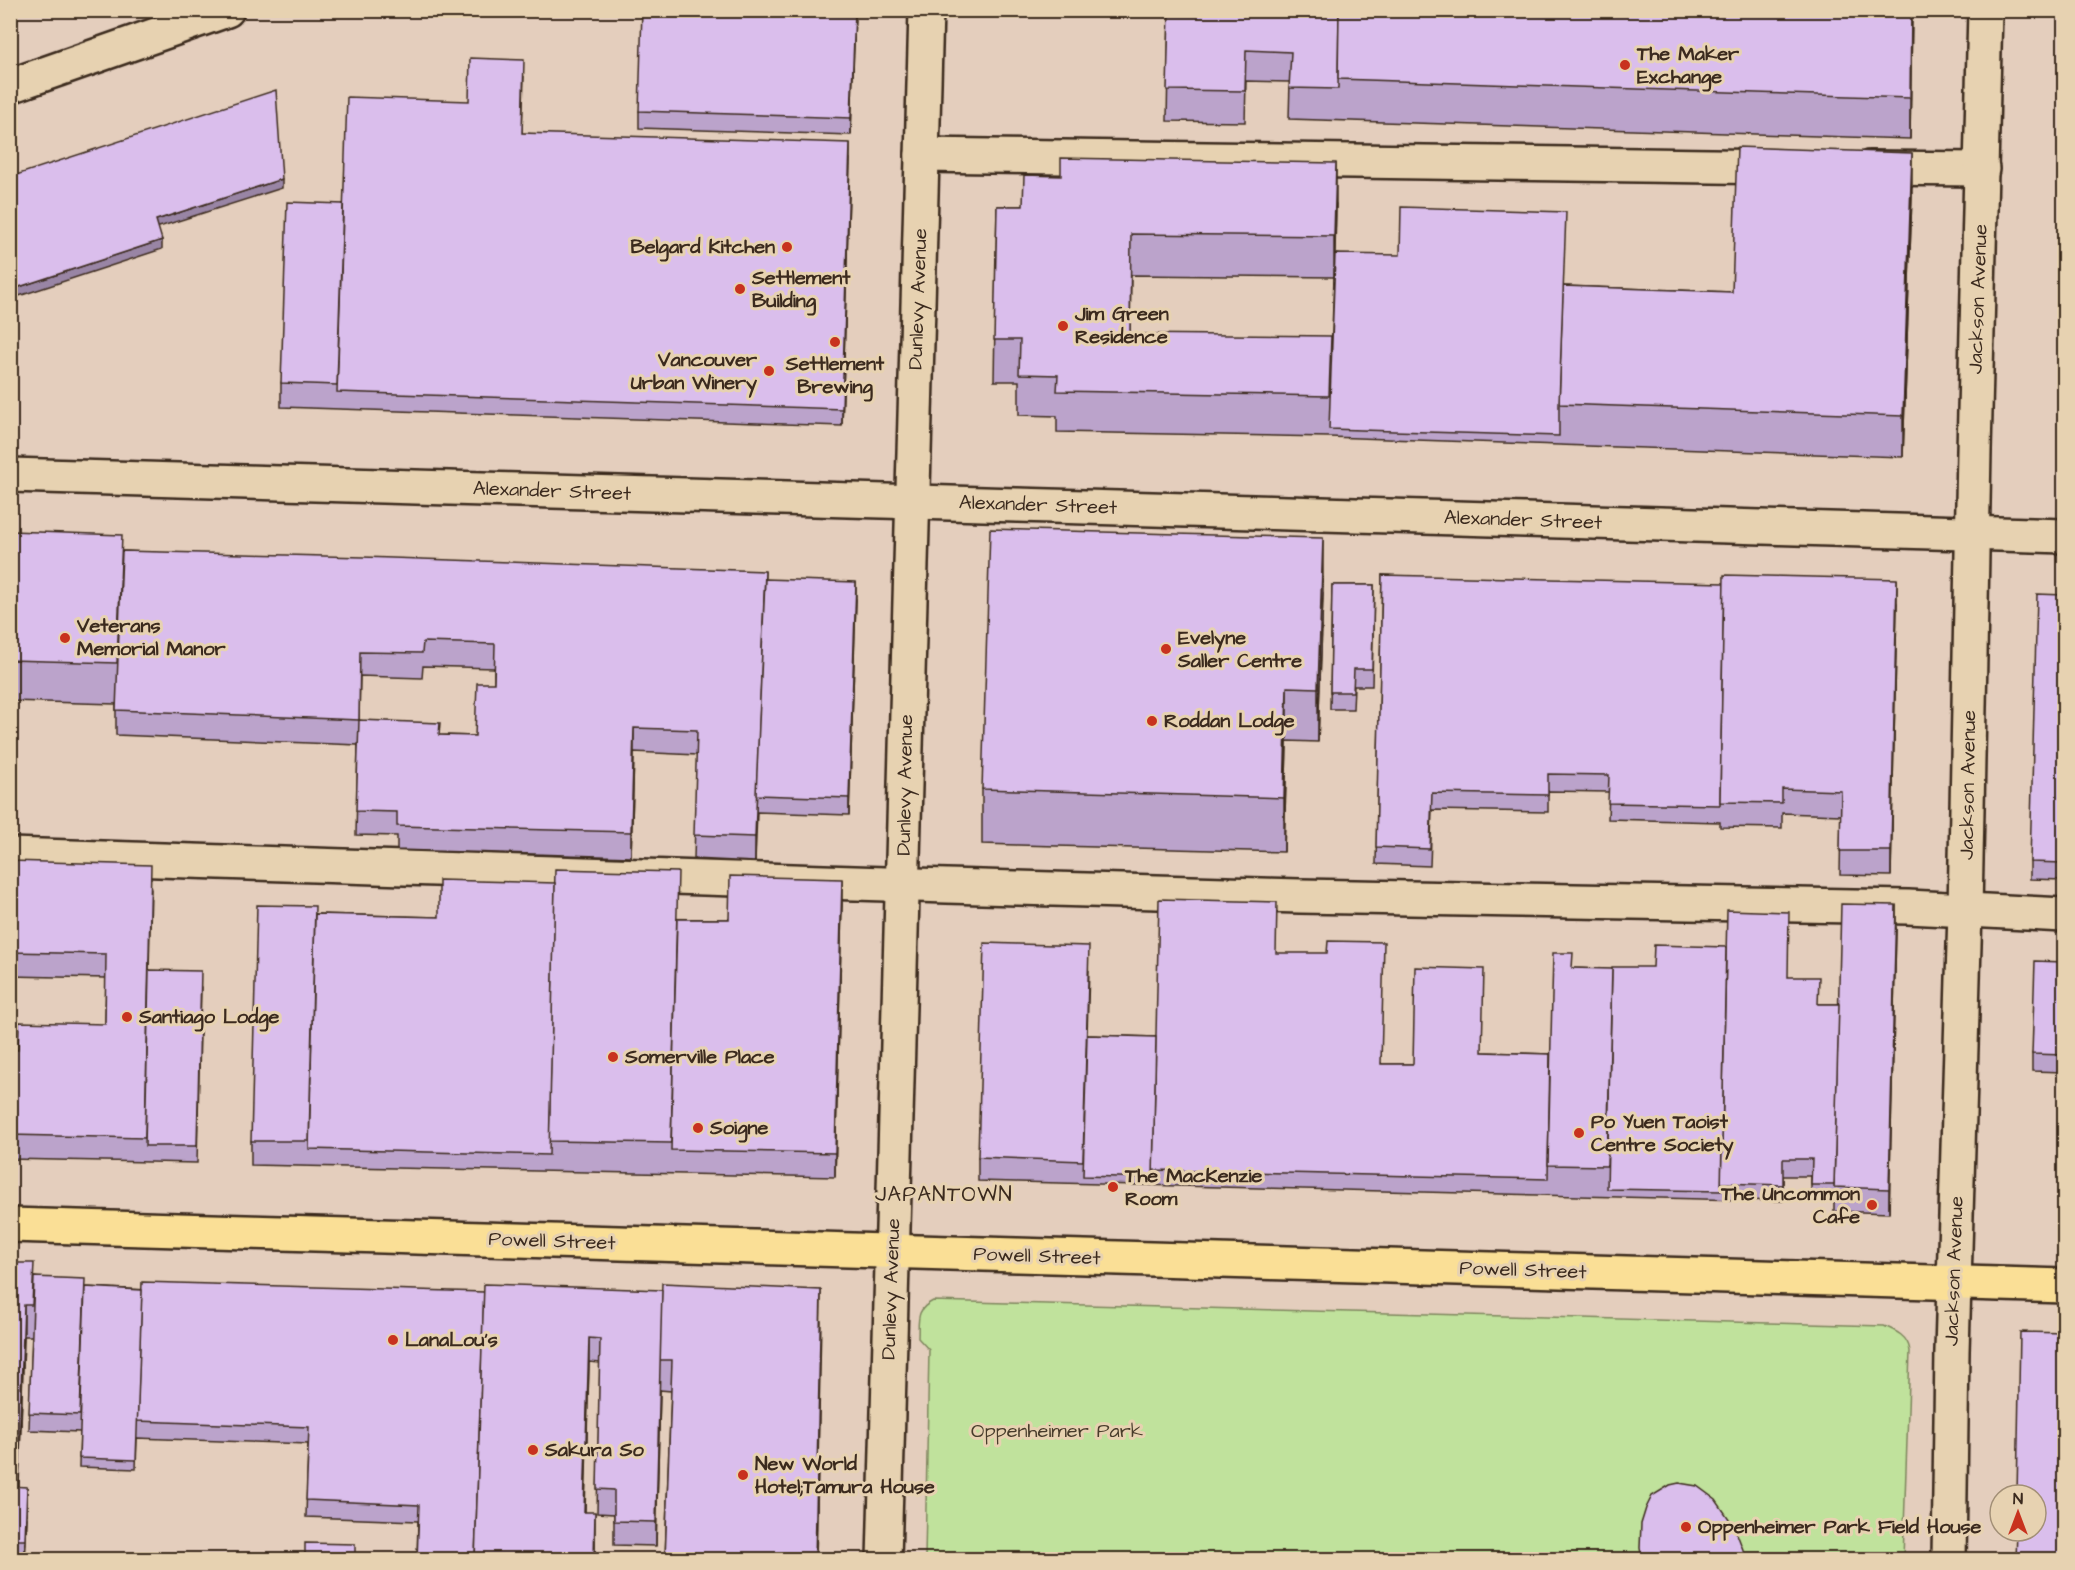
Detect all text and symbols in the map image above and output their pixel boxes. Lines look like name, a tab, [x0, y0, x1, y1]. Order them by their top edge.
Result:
place label: The Maker Exchange	[1636, 40, 1740, 92]
marker: The Maker Exchange	[1618, 58, 1632, 72]
street label: Jackson Avenue	[1961, 223, 1995, 374]
street label: Dunlevy Avenue	[902, 228, 935, 370]
place label: Belgard Kitchen	[630, 233, 775, 262]
marker: Belgard Kitchen	[780, 240, 794, 254]
place label: Settlement Building	[751, 264, 851, 316]
marker: Settlement Building	[733, 282, 747, 296]
place label: Jim Green Residence	[1074, 300, 1169, 351]
marker: Jim Green Residence	[1056, 319, 1070, 333]
marker: Settlement Brewing	[828, 335, 842, 349]
place label: Vancouver Urban Winery	[631, 346, 758, 398]
place label: Settlement Brewing	[785, 350, 885, 402]
marker: Vancouver Urban Winery	[762, 364, 776, 378]
street label: Alexander Street	[472, 474, 632, 508]
street label: Alexander Street	[958, 488, 1118, 522]
street label: Alexander Street	[1443, 503, 1603, 537]
place label: Veterans Memorial Manor	[76, 612, 227, 663]
place label: Evelyne Saller Centre	[1177, 624, 1302, 675]
marker: Veterans Memorial Manor	[58, 631, 72, 645]
marker: Evelyne Saller Centre	[1159, 642, 1173, 656]
place label: Roddan Lodge	[1164, 707, 1295, 736]
street label: Jackson Avenue	[1953, 710, 1983, 860]
street label: Dunlevy Avenue	[890, 714, 921, 856]
marker: Roddan Lodge	[1145, 714, 1159, 728]
place label: Santiago Lodge	[138, 1003, 280, 1032]
marker: Santiago Lodge	[120, 1010, 134, 1024]
place label: Somerville Place	[624, 1043, 775, 1071]
marker: Somerville Place	[606, 1050, 620, 1064]
place label: Po Yuen Taoist Centre Society	[1591, 1108, 1734, 1160]
place label: Soigne	[709, 1114, 768, 1143]
marker: Soigne	[691, 1121, 705, 1135]
marker: Po Yuen Taoist Centre Society	[1572, 1126, 1586, 1140]
place label: The MacKenzie Room	[1124, 1162, 1262, 1213]
district label: JAPANTOWN	[875, 1180, 1013, 1209]
marker: The MacKenzie Room	[1106, 1180, 1120, 1194]
place label: The Uncommon Cafe	[1720, 1180, 1860, 1231]
street label: Jackson Avenue	[1937, 1195, 1971, 1346]
marker: The Uncommon Cafe	[1865, 1198, 1879, 1212]
street label: Dunlevy Avenue	[875, 1218, 908, 1360]
street label: Powell Street	[488, 1225, 616, 1257]
street label: Powell Street	[973, 1240, 1101, 1272]
street label: Powell Street	[1459, 1254, 1587, 1286]
place label: LanaLou's	[405, 1326, 498, 1354]
marker: LanaLou's	[386, 1333, 400, 1347]
park label: Oppenheimer Park	[971, 1417, 1143, 1445]
place label: Sakura So	[544, 1436, 645, 1464]
marker: Sakura So	[526, 1443, 540, 1457]
place label: New World Hotel;Tamura House	[755, 1450, 935, 1501]
marker: New World Hotel;Tamura House	[736, 1468, 750, 1482]
north arrow	[1988, 1483, 2048, 1543]
text: N	[2013, 1488, 2023, 1510]
place label: Oppenheimer Park Field House	[1698, 1513, 1982, 1541]
marker: Oppenheimer Park Field House	[1679, 1520, 1693, 1534]

